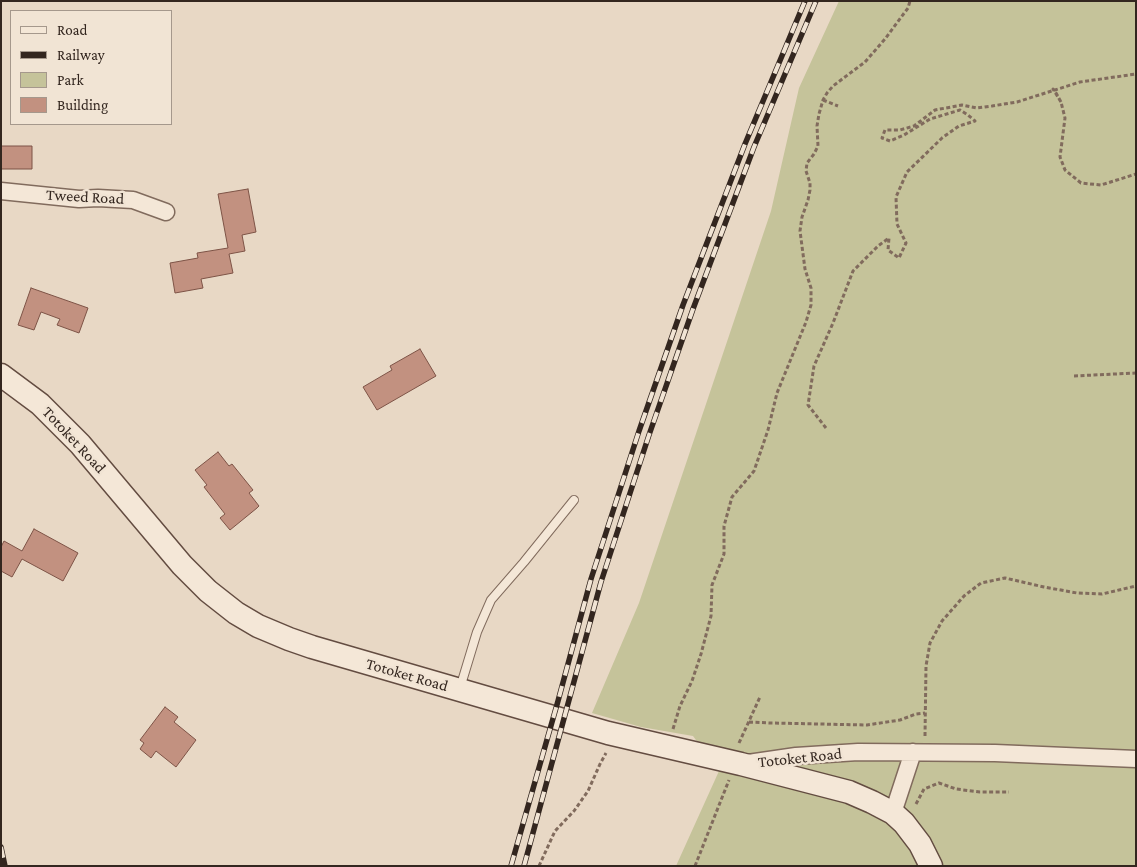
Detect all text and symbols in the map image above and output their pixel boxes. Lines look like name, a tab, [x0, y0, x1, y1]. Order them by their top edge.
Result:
legend	[10, 10, 172, 125]
text: Road	[57, 22, 87, 38]
text: Railway	[57, 47, 105, 63]
text: Park	[57, 72, 84, 88]
text: Building	[57, 97, 108, 113]
street label: Tweed Road	[45, 185, 125, 209]
street label: Totoket Road	[38, 403, 110, 477]
street label: Totoket Road	[364, 654, 450, 696]
street label: Totoket Road	[757, 744, 843, 772]

